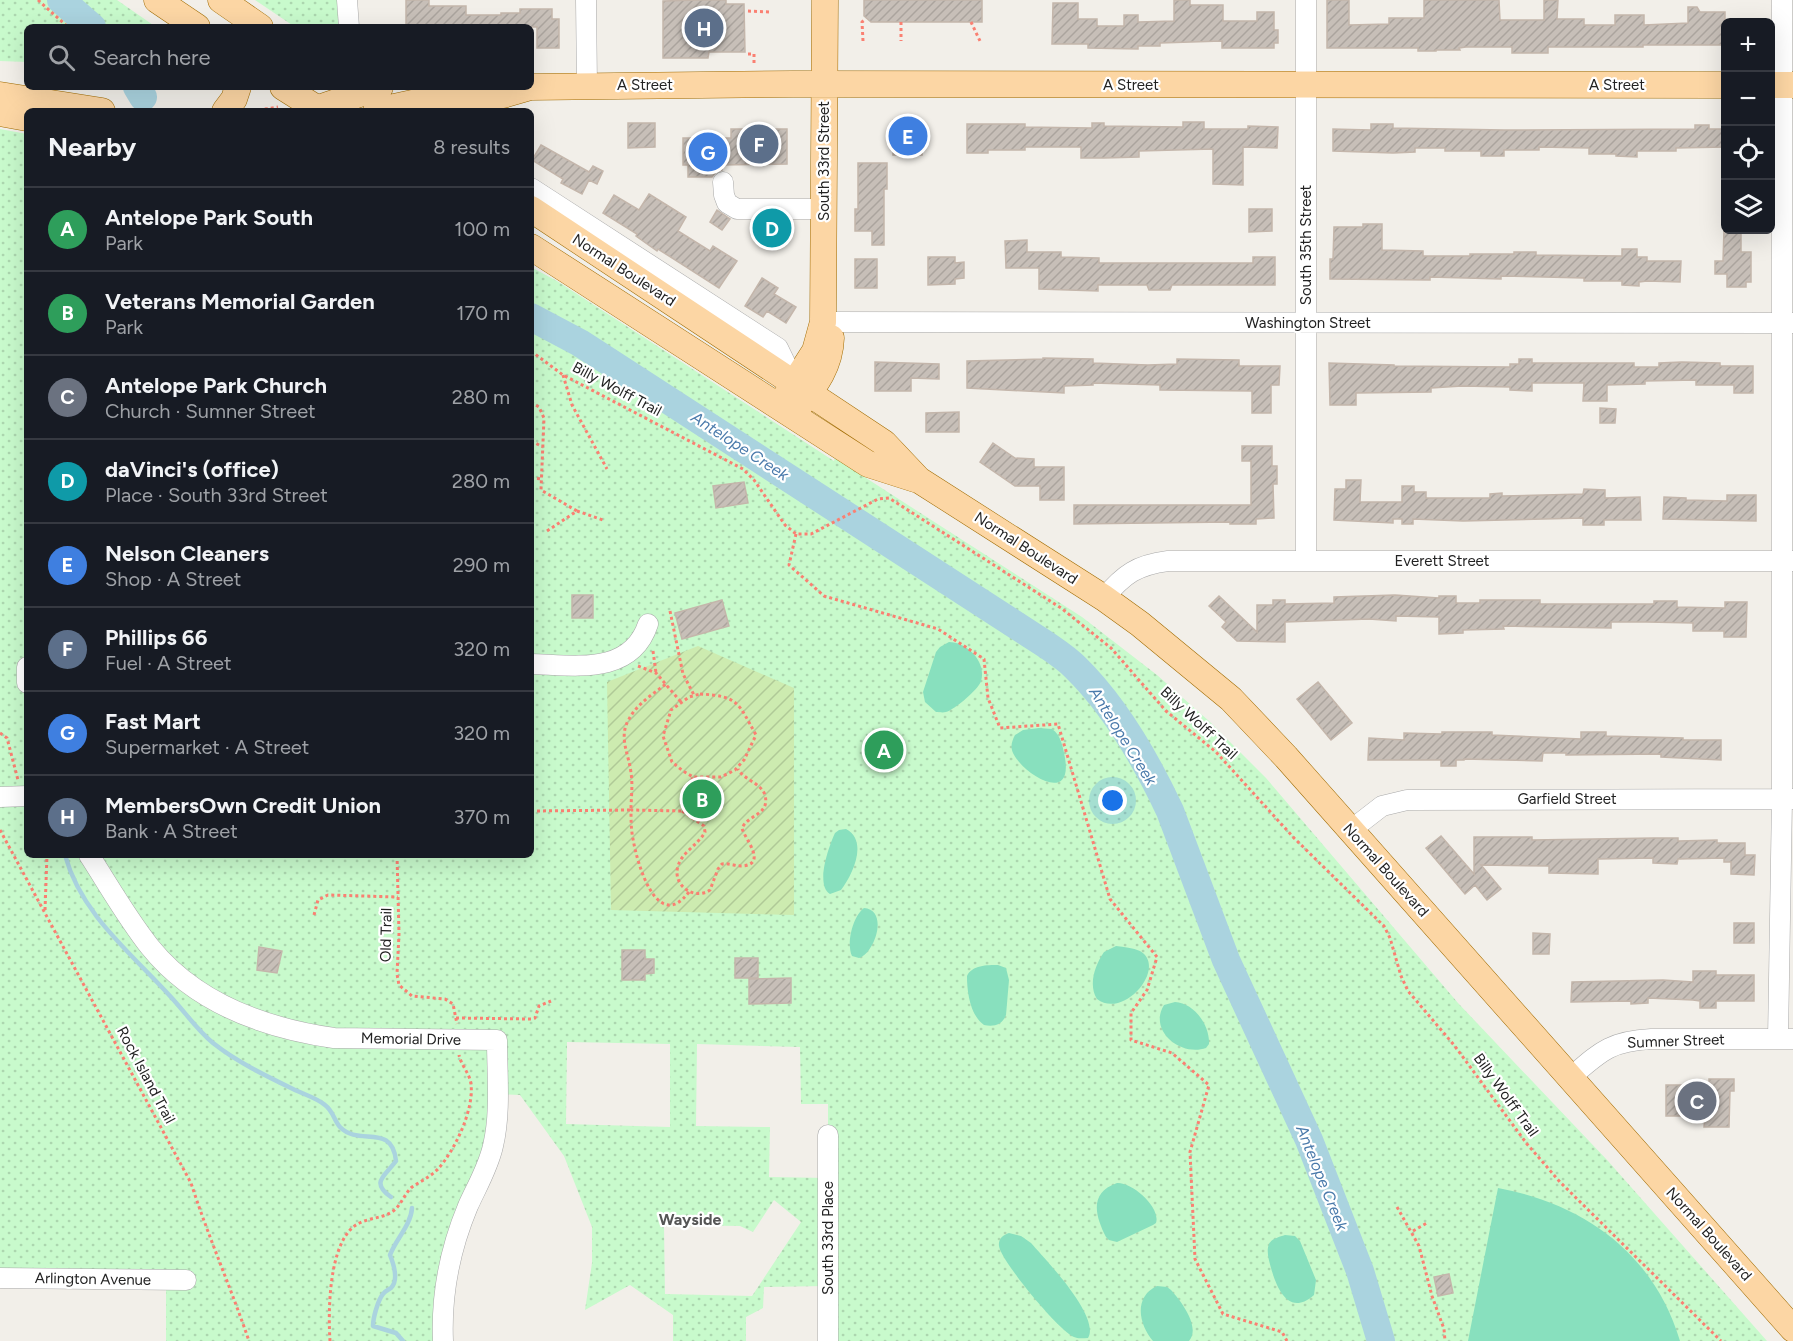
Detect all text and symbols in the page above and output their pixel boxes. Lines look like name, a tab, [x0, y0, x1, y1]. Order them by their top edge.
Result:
pin: H	[684, 6, 724, 51]
map controls	[1721, 18, 1775, 234]
button: +	[1721, 18, 1775, 72]
search box	[24, 24, 534, 90]
icon: search	[45, 41, 78, 74]
text: Search here	[93, 44, 211, 71]
button: −	[1721, 72, 1775, 126]
street label: A Street	[617, 76, 673, 94]
street label: A Street	[1103, 76, 1159, 94]
street label: A Street	[1589, 76, 1645, 94]
street label: South 33rd Street	[815, 101, 833, 221]
pin: E	[888, 114, 928, 158]
pin: F	[740, 122, 778, 166]
button: locate	[1721, 126, 1775, 180]
pin: G	[688, 130, 728, 174]
text: Nearby	[48, 131, 136, 163]
text: 8 results	[433, 135, 510, 159]
button: layers	[1721, 180, 1775, 234]
street label: South 35th Street	[1297, 184, 1315, 305]
text: Antelope Park South	[105, 204, 313, 231]
pin: D	[752, 206, 792, 250]
text: A	[60, 217, 75, 241]
text: 100 m	[454, 217, 510, 241]
street label: Normal Boulevard	[569, 230, 679, 310]
text: Park	[105, 231, 143, 255]
text: Veterans Memorial Garden	[105, 288, 375, 315]
text: B	[61, 301, 74, 325]
text: 170 m	[456, 301, 510, 325]
street label: Washington Street	[1245, 314, 1371, 332]
text: Park	[105, 315, 143, 339]
street label: Billy Wolff Trail	[569, 358, 665, 420]
text: Antelope Park Church	[105, 372, 327, 399]
text: C	[60, 385, 75, 409]
text: 280 m	[452, 385, 510, 409]
text: Church · Sumner Street	[105, 399, 316, 423]
water label: Antelope Creek	[687, 407, 793, 485]
text: daVinci's (office)	[105, 456, 279, 483]
text: D	[61, 469, 75, 493]
text: 280 m	[452, 469, 510, 493]
text: Place · South 33rd Street	[105, 483, 328, 507]
street label: Normal Boulevard	[971, 508, 1081, 588]
text: Nelson Cleaners	[105, 540, 269, 567]
street label: Everett Street	[1394, 552, 1490, 570]
text: E	[62, 553, 73, 577]
text: 290 m	[453, 553, 510, 577]
text: Shop · A Street	[105, 567, 241, 591]
text: Phillips 66	[105, 624, 207, 651]
text: F	[62, 637, 73, 661]
text: 320 m	[453, 637, 510, 661]
text: Fuel · A Street	[105, 651, 232, 675]
water label: Antelope Creek	[1085, 683, 1161, 790]
street label: Billy Wolff Trail	[1157, 683, 1241, 763]
text: Fast Mart	[105, 708, 201, 735]
text: G	[60, 721, 75, 745]
text: 320 m	[453, 721, 510, 745]
pin: A	[864, 728, 904, 772]
text: Supermarket · A Street	[105, 735, 309, 759]
pin: B	[682, 776, 722, 822]
your location	[1098, 786, 1127, 815]
street label: Garfield Street	[1517, 790, 1617, 808]
text: MembersOwn Credit Union	[105, 792, 381, 819]
text: H	[60, 805, 75, 829]
text: 370 m	[454, 805, 510, 829]
text: Bank · A Street	[105, 819, 238, 843]
street label: Normal Boulevard	[1339, 820, 1433, 920]
street label: Old Trail	[377, 908, 395, 962]
street label: Rock Island Trail	[113, 1023, 179, 1127]
street label: Memorial Drive	[361, 1029, 461, 1049]
street label: Sumner Street	[1627, 1030, 1725, 1052]
street label: Billy Wolff Trail	[1470, 1050, 1542, 1140]
pin: C	[1678, 1078, 1716, 1124]
water label: Antelope Creek	[1292, 1122, 1352, 1235]
street label: South 33rd Place	[819, 1181, 837, 1295]
street label: Normal Boulevard	[1662, 1184, 1756, 1284]
district label: Wayside	[659, 1210, 721, 1229]
street label: Arlington Avenue	[35, 1269, 151, 1289]

